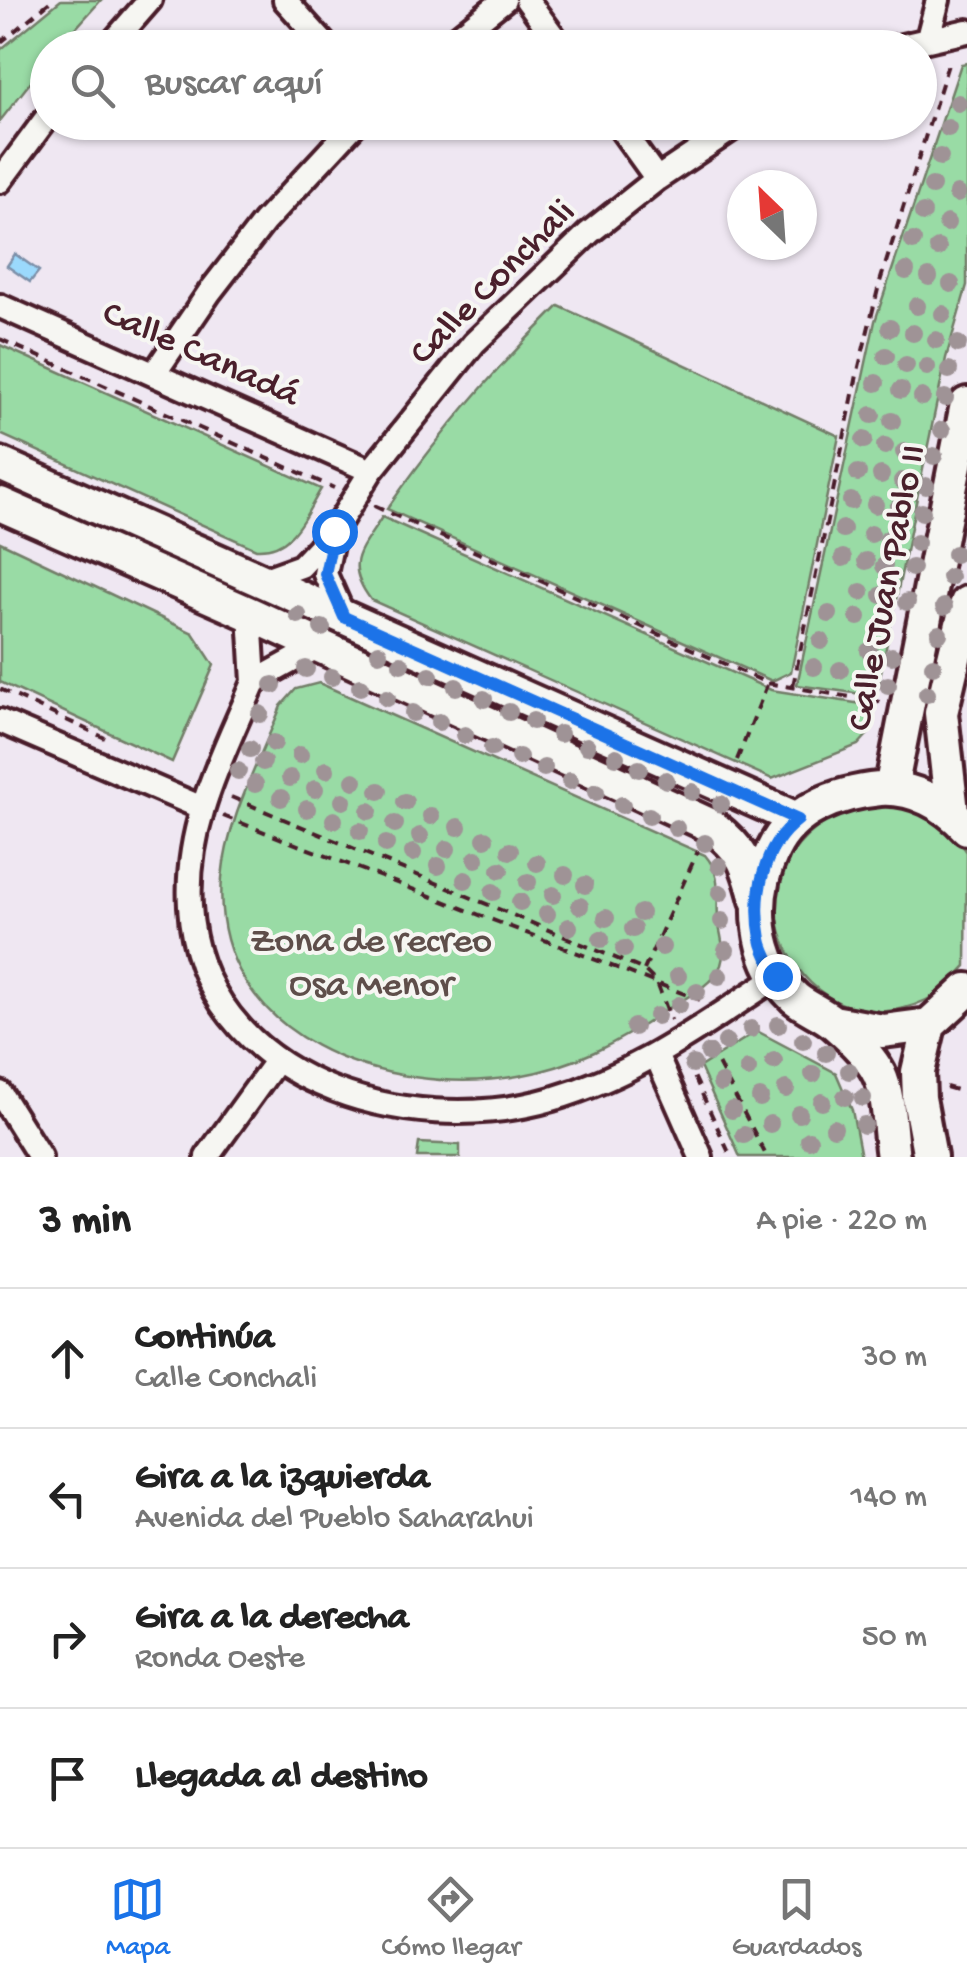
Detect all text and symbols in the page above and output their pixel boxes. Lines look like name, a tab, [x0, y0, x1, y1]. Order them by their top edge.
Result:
search box	[30, 30, 937, 140]
icon: search	[65, 58, 120, 113]
text: Buscar aquí	[145, 63, 323, 107]
north arrow	[727, 170, 817, 260]
street label: Calle Conchali	[402, 192, 586, 376]
street label: Calle Canadá	[95, 293, 307, 420]
street label: Calle Juan Pablo II	[840, 441, 938, 735]
route start	[312, 509, 358, 555]
park label: Zona de recreo Osa Menor	[250, 921, 492, 1009]
route end	[755, 954, 801, 1000]
text: 3 min	[40, 1198, 131, 1247]
text: A pie · 220 m	[756, 1203, 927, 1241]
text: Continúa	[135, 1317, 274, 1361]
icon: ahead	[40, 1331, 95, 1386]
text: 30 m	[862, 1339, 927, 1377]
text: Calle Conchali	[135, 1361, 317, 1399]
text: Gira a la izquierda	[135, 1457, 430, 1501]
icon: left	[40, 1471, 95, 1526]
text: 140 m	[850, 1479, 927, 1517]
text: Avenida del Pueblo Saharahui	[135, 1501, 534, 1539]
text: Gira a la derecha	[135, 1597, 409, 1641]
icon: right	[40, 1611, 95, 1666]
text: 50 m	[862, 1619, 927, 1657]
text: Ronda Oeste	[135, 1641, 305, 1679]
icon: arrive	[40, 1751, 95, 1806]
text: Llegada al destino	[135, 1756, 428, 1800]
tab: Mapa	[106, 1872, 170, 1965]
tab: Cómo llegar	[381, 1872, 520, 1965]
tab: Guardados	[732, 1872, 861, 1965]

